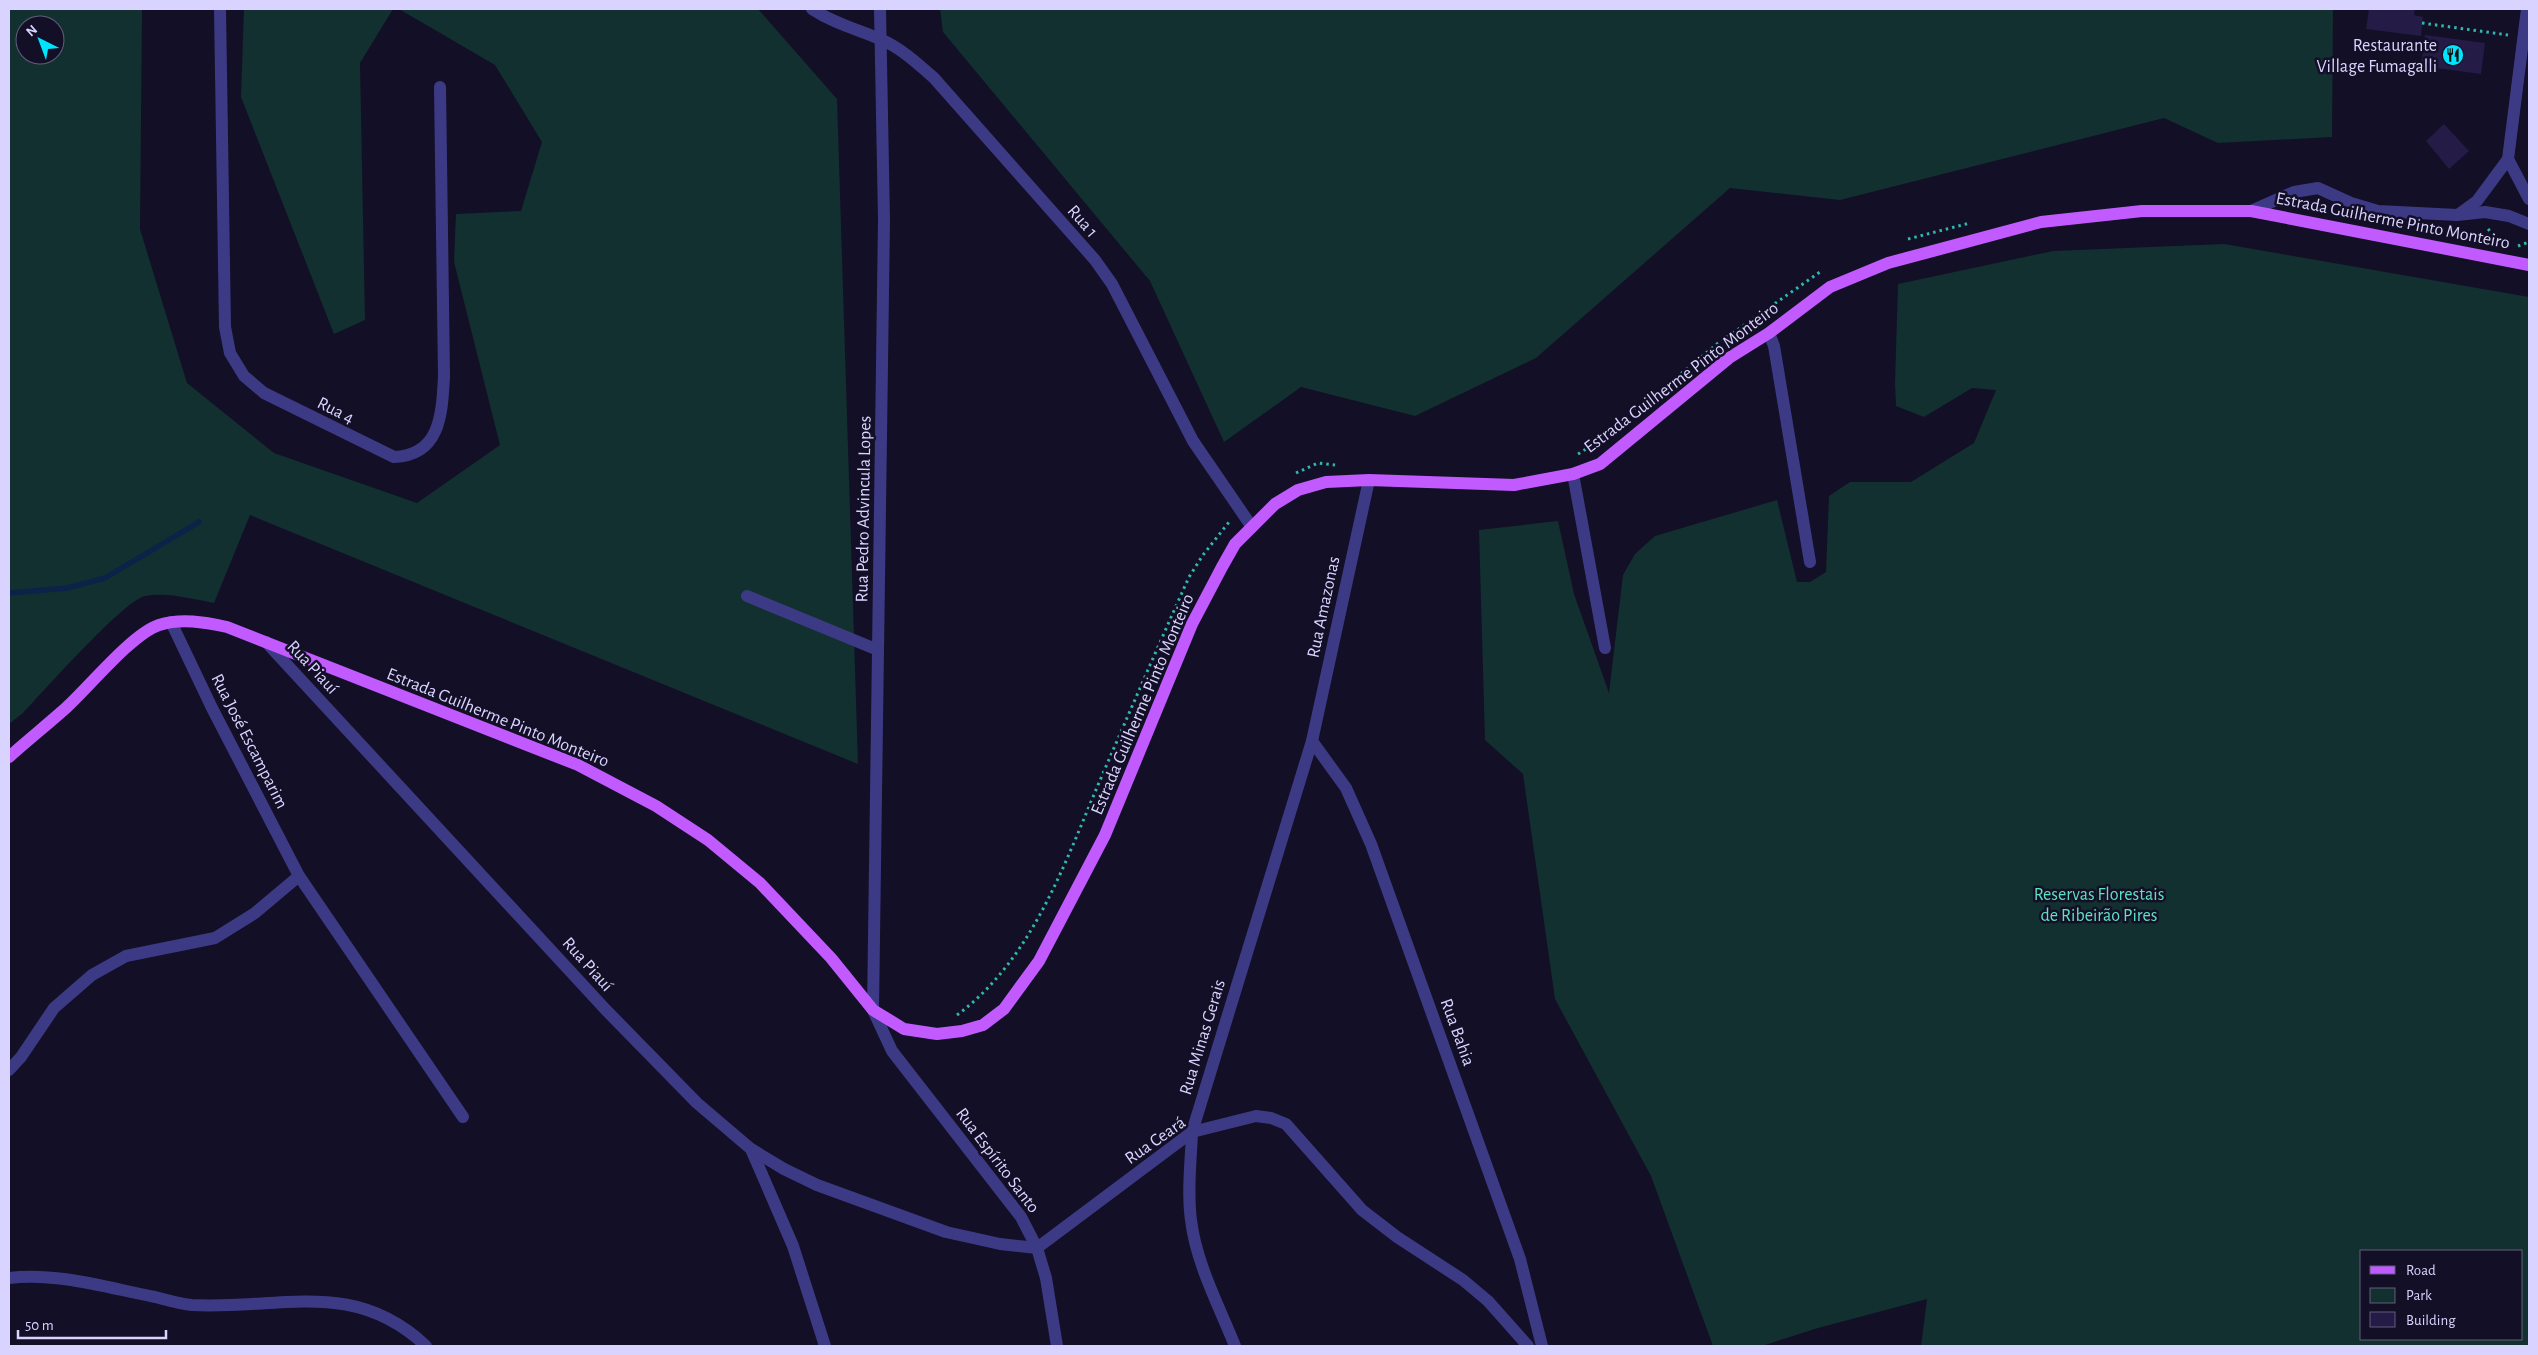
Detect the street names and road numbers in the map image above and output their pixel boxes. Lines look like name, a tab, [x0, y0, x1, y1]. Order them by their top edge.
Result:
street label: Estrada Guilherme Pinto Monteiro	[2274, 189, 2512, 253]
street label: Rua 1	[1064, 202, 1101, 241]
street label: Estrada Guilherme Pinto Monteiro	[1581, 299, 1782, 457]
street label: Rua 4	[314, 394, 357, 428]
street label: Rua Pedro Advincula Lopes	[853, 416, 875, 602]
street label: Rua Amazonas	[1304, 555, 1344, 660]
street label: Estrada Guilherme Pinto Monteiro	[1088, 591, 1198, 817]
street label: Rua Piauí	[283, 638, 342, 698]
street label: Estrada Guilherme Pinto Monteiro	[384, 665, 611, 771]
street label: Rua José Escamparim	[207, 671, 291, 812]
street label: Rua Piauí	[559, 934, 616, 996]
street label: Rua Minas Gerais	[1177, 977, 1229, 1097]
street label: Rua Bahia	[1437, 996, 1478, 1068]
street label: Rua Espírito Santo	[952, 1105, 1042, 1217]
street label: Rua Ceará	[1122, 1114, 1189, 1168]

